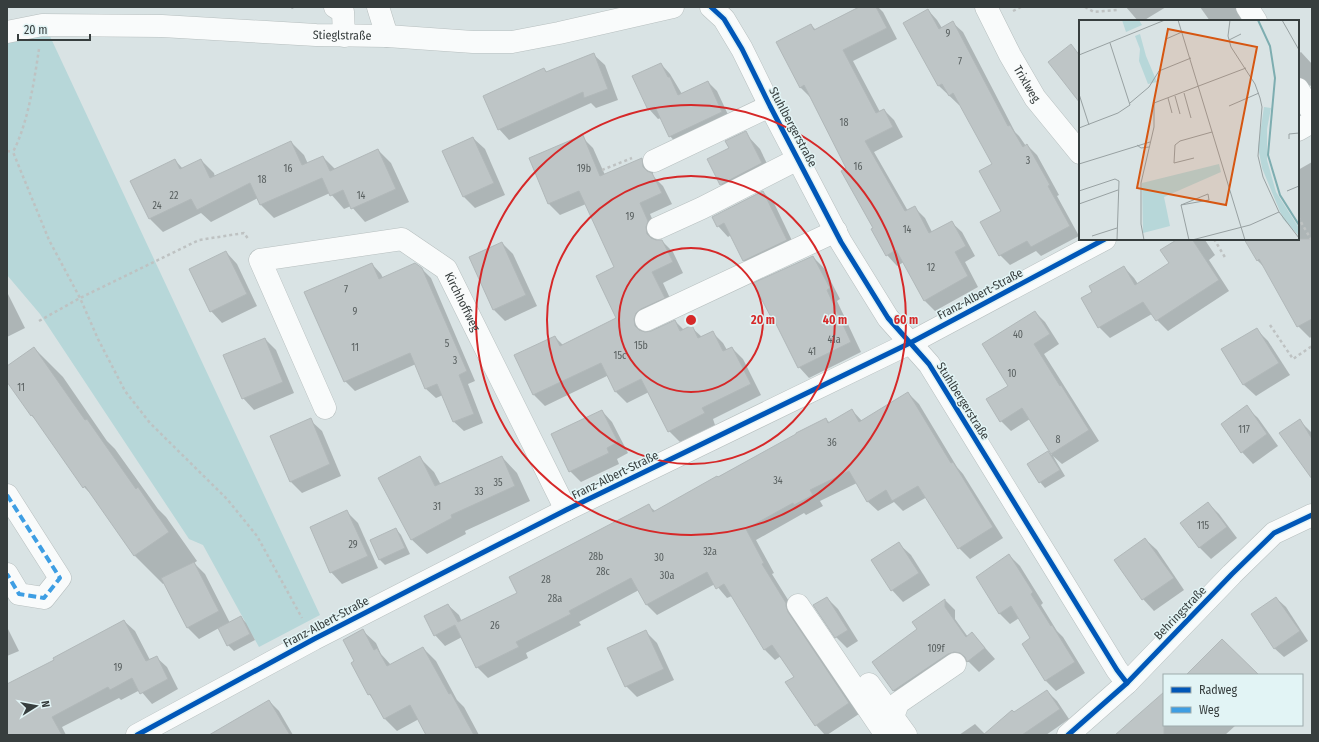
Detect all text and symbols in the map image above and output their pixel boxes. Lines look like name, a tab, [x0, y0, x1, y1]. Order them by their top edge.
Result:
scale bar	[18, 16, 90, 42]
inset map	[1079, 20, 1299, 240]
text: 20 m	[24, 23, 48, 37]
street label: Stieglstraße	[312, 28, 372, 43]
house number: 9	[946, 28, 951, 40]
house number: 7	[958, 56, 962, 68]
street label: Trixlweg	[1011, 63, 1043, 106]
street label: Stuhlbergerstraße	[766, 85, 820, 169]
house number: 18	[840, 117, 848, 129]
house number: 3	[1026, 155, 1031, 167]
house number: 16	[854, 161, 862, 173]
house number: 16	[284, 163, 292, 175]
house number: 19b	[577, 163, 591, 175]
house number: 18	[258, 174, 266, 186]
house number: 22	[170, 190, 179, 202]
house number: 14	[357, 190, 366, 202]
house number: 24	[152, 200, 162, 212]
house number: 19	[626, 211, 635, 223]
house number: 14	[903, 224, 912, 236]
house number: 12	[927, 262, 936, 274]
street label: Franz-Albert-Straße	[935, 266, 1025, 322]
street label: Kirchhoffweg	[442, 270, 483, 334]
house number: 7	[344, 284, 348, 296]
house number: 9	[353, 306, 358, 318]
centre of rings	[684, 313, 698, 327]
text: 20 m	[750, 313, 775, 327]
text: 40 m	[823, 313, 847, 327]
text: 60 m	[894, 313, 918, 327]
house number: 40	[1013, 329, 1023, 341]
house number: 41a	[827, 334, 841, 346]
house number: 5	[445, 338, 450, 350]
house number: 15b	[634, 340, 648, 352]
house number: 11	[351, 342, 359, 354]
house number: 41	[808, 346, 816, 358]
house number: 15c	[614, 350, 627, 362]
house number: 3	[453, 355, 458, 367]
street label: Stuhlbergerstraße	[934, 360, 992, 442]
house number: 10	[1007, 368, 1017, 380]
house number: 11	[17, 382, 25, 394]
house number: 117	[1238, 424, 1250, 436]
house number: 8	[1056, 434, 1061, 446]
house number: 36	[827, 437, 837, 449]
street label: Franz-Albert-Straße	[569, 448, 661, 502]
house number: 34	[773, 475, 783, 487]
house number: 35	[493, 477, 503, 489]
house number: 33	[474, 486, 484, 498]
house number: 31	[433, 501, 441, 513]
house number: 115	[1197, 520, 1210, 532]
house number: 29	[348, 539, 358, 551]
house number: 32a	[703, 546, 717, 558]
house number: 28b	[589, 551, 603, 563]
house number: 30	[654, 552, 664, 564]
house number: 28c	[596, 566, 611, 578]
house number: 30a	[660, 570, 674, 582]
house number: 28	[541, 574, 551, 586]
street label: Behringstraße	[1151, 583, 1209, 643]
house number: 28a	[548, 593, 562, 605]
street label: Franz-Albert-Straße	[281, 594, 371, 650]
house number: 26	[490, 620, 500, 632]
house number: 109f	[928, 643, 945, 655]
house number: 19	[114, 662, 123, 674]
legend	[1163, 674, 1303, 726]
text: Radweg	[1199, 683, 1238, 697]
north arrow	[16, 686, 56, 726]
text: N	[38, 700, 52, 709]
text: Weg	[1199, 703, 1220, 717]

